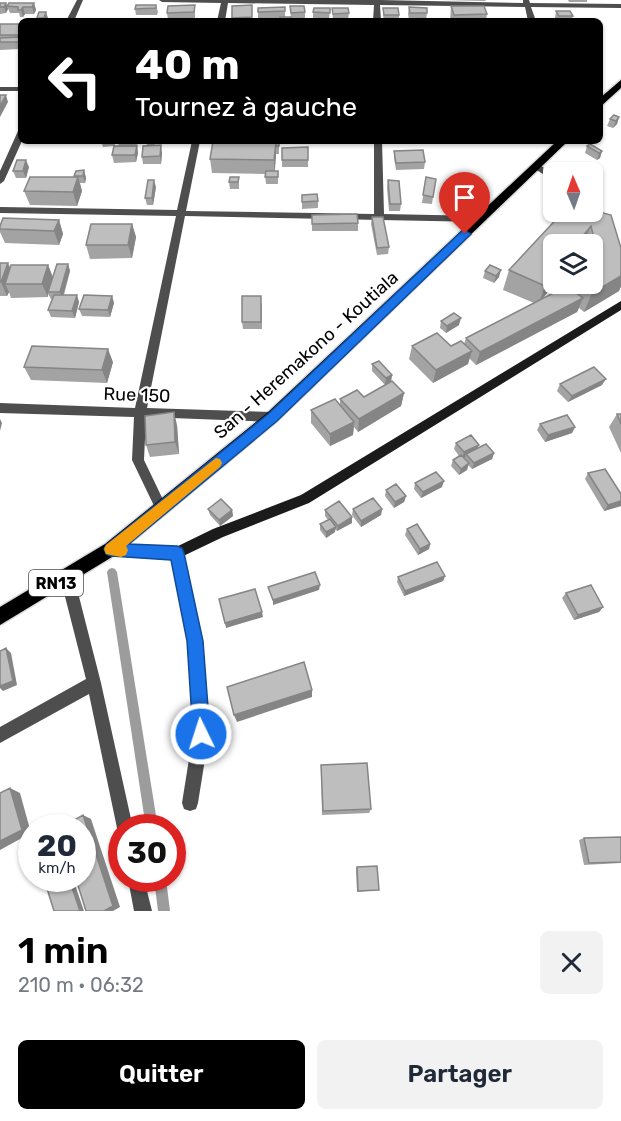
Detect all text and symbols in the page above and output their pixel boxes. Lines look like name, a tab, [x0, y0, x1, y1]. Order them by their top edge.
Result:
text: 40 m	[135, 40, 240, 90]
icon: left	[36, 42, 114, 120]
text: Tournez à gauche	[135, 91, 357, 123]
north arrow	[543, 162, 603, 222]
map controls	[543, 162, 603, 294]
pin	[439, 172, 490, 234]
icon: arrive	[448, 181, 481, 214]
button: layers	[543, 234, 603, 294]
street label: San - Heremakono - Koutiala	[209, 266, 403, 444]
street label: Rue 150	[103, 383, 171, 407]
road number: RN13	[29, 570, 83, 596]
position arrow	[169, 702, 233, 766]
speed limit sign: 30	[108, 814, 186, 892]
text: 20	[37, 828, 77, 864]
text: km/h	[38, 859, 76, 877]
text: 1 min	[18, 929, 109, 972]
button: close	[540, 931, 603, 994]
text: 210 m · 06:32	[18, 973, 144, 997]
button: Quitter	[18, 1040, 305, 1109]
button: Partager	[317, 1040, 603, 1109]

